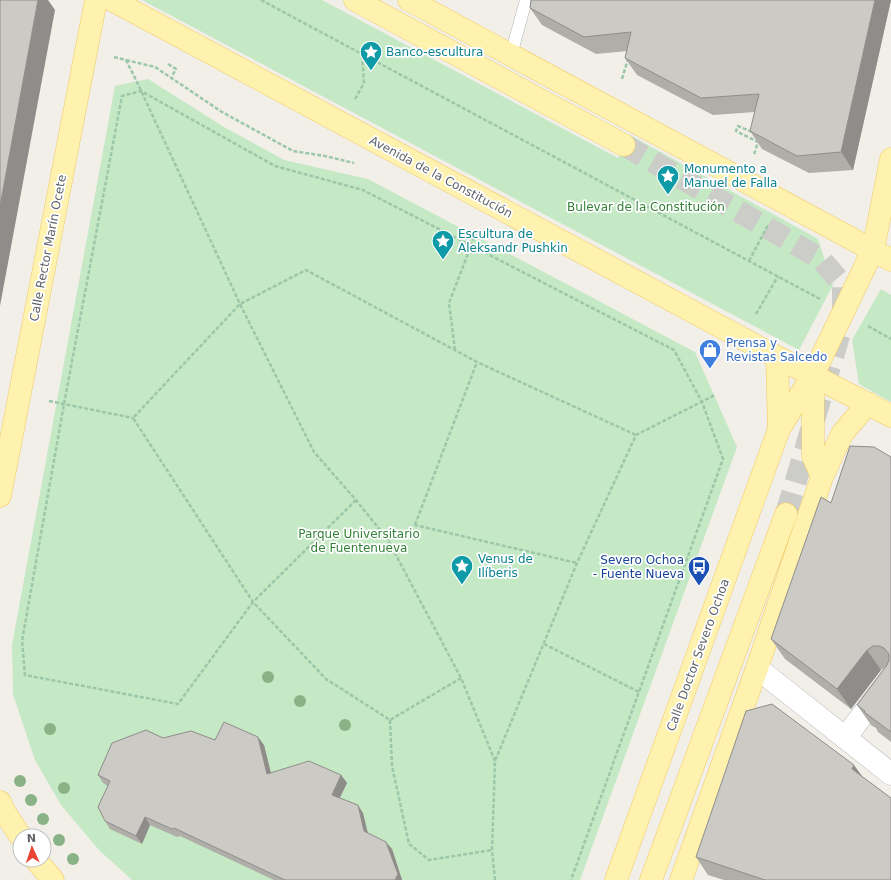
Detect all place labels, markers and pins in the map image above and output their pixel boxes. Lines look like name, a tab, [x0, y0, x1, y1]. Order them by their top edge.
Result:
place icon: Banco-escultura	[358, 39, 384, 72]
place label: Banco-escultura	[386, 45, 483, 59]
place label: Monumento a Manuel de Falla	[684, 162, 777, 190]
place icon: Monumento a Manuel de Falla	[655, 163, 681, 196]
place label: Escultura de Aleksandr Pushkin	[458, 227, 568, 255]
place icon: Escultura de Aleksandr Pushkin	[430, 228, 456, 261]
place label: Prensa y Revistas Salcedo	[726, 336, 827, 364]
shop icon: Prensa y Revistas Salcedo	[697, 337, 723, 370]
place label: Venus de Ilíberis	[478, 552, 533, 580]
place icon: Venus de Ilíberis	[449, 553, 475, 586]
place label: Severo Ochoa - Fuente Nueva	[593, 553, 684, 581]
bus stop icon: Severo Ochoa - Fuente Nueva	[686, 554, 712, 587]

